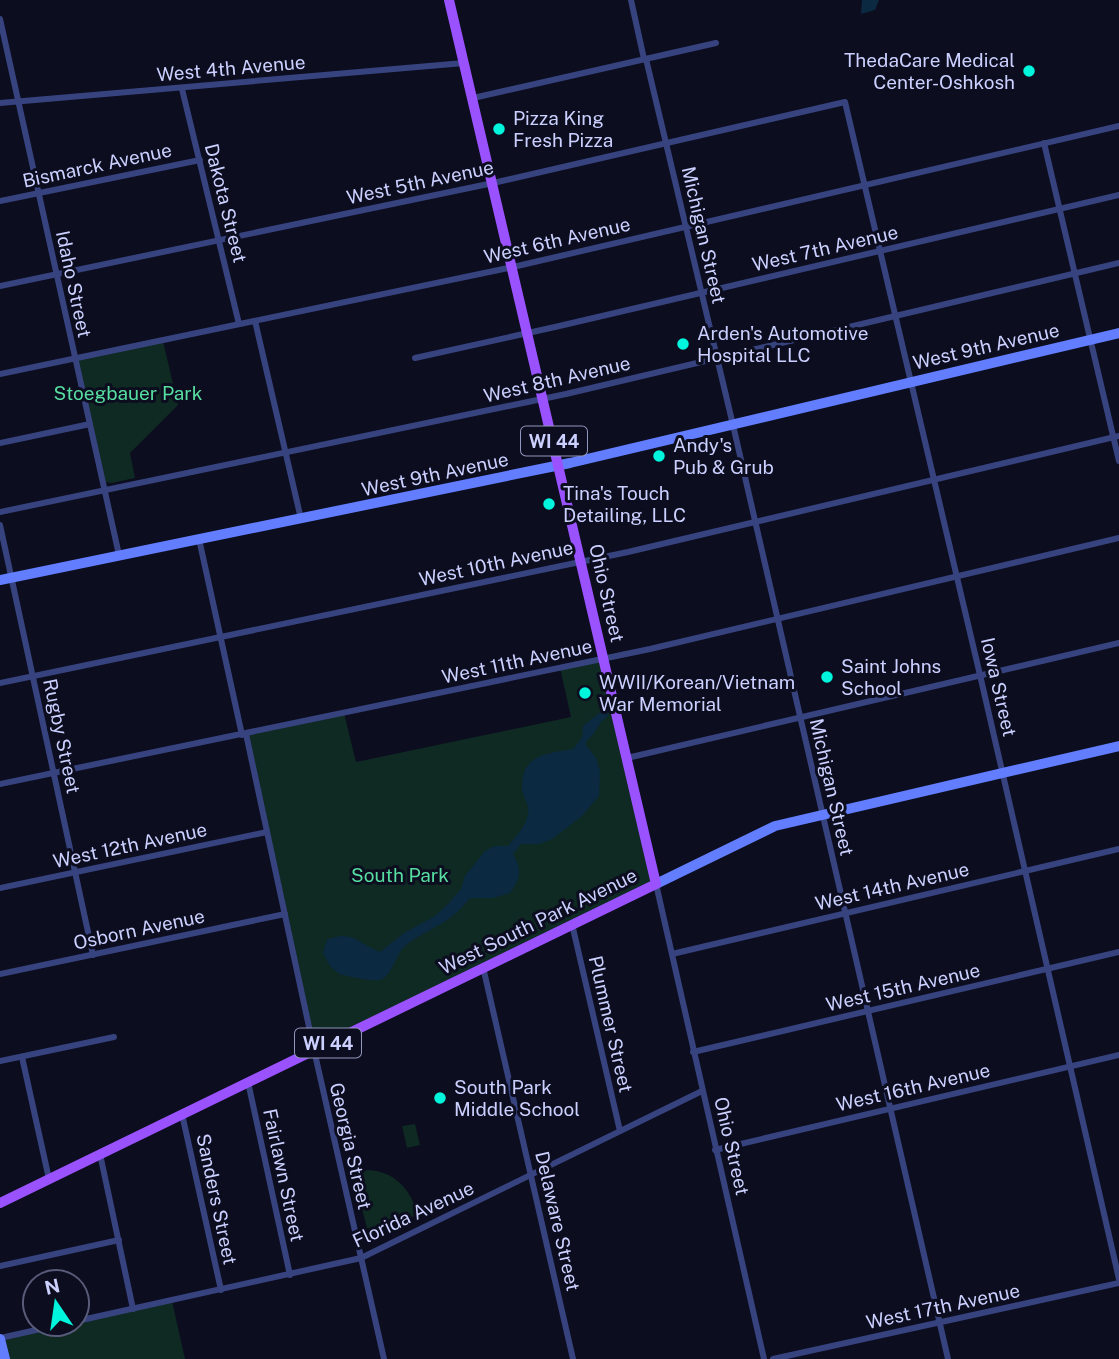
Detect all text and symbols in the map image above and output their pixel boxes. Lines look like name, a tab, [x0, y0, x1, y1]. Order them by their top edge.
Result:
place label: ThedaCare Medical Center-Oshkosh	[844, 49, 1015, 93]
street label: West 4th Avenue	[156, 51, 306, 85]
marker: ThedaCare Medical Center-Oshkosh	[1021, 63, 1037, 79]
place label: Pizza King Fresh Pizza	[513, 107, 613, 151]
marker: Pizza King Fresh Pizza	[491, 121, 507, 137]
street label: Bismarck Avenue	[20, 138, 174, 192]
street label: Dakota Street	[201, 141, 251, 265]
street label: West 5th Avenue	[344, 156, 496, 208]
street label: Michigan Street	[677, 164, 731, 306]
street label: West 6th Avenue	[482, 212, 632, 268]
street label: West 7th Avenue	[750, 221, 900, 275]
street label: Idaho Street	[52, 229, 96, 339]
street label: West 9th Avenue	[911, 318, 1061, 374]
place label: Arden's Automotive Hospital LLC	[697, 322, 868, 366]
marker: Arden's Automotive Hospital LLC	[675, 336, 691, 352]
street label: West 8th Avenue	[482, 351, 632, 407]
park label: Stoegbauer Park	[54, 382, 203, 404]
road number: WI 44	[521, 426, 587, 456]
place label: Andy's Pub & Grub	[673, 434, 774, 478]
street label: West 9th Avenue	[360, 448, 510, 500]
marker: Andy's Pub & Grub	[651, 448, 667, 464]
place label: Tina's Touch Detailing, LLC	[563, 482, 686, 526]
marker: Tina's Touch Detailing, LLC	[541, 496, 557, 512]
street label: West 10th Avenue	[417, 536, 575, 590]
street label: Ohio Street	[585, 542, 629, 644]
street label: West 11th Avenue	[440, 634, 594, 688]
street label: Iowa Street	[977, 635, 1021, 739]
place label: Saint Johns School	[841, 655, 941, 699]
marker: Saint Johns School	[819, 669, 835, 685]
place label: WWII/Korean/Vietnam War Memorial	[599, 671, 795, 715]
street label: Rugby Street	[39, 677, 85, 795]
marker: WWII/Korean/Vietnam War Memorial	[577, 685, 593, 701]
street label: Michigan Street	[805, 716, 859, 858]
street label: West 12th Avenue	[51, 818, 209, 872]
street label: West 14th Avenue	[813, 858, 971, 914]
park label: South Park	[351, 864, 449, 886]
street label: West South Park Avenue	[436, 864, 640, 978]
street label: Osborn Avenue	[71, 904, 207, 954]
street label: Plummer Street	[585, 953, 637, 1095]
street label: West 15th Avenue	[824, 959, 982, 1015]
road number: WI 44	[295, 1028, 361, 1058]
street label: West 16th Avenue	[834, 1059, 992, 1115]
place label: South Park Middle School	[454, 1076, 580, 1120]
street label: Georgia Street	[326, 1080, 376, 1212]
marker: South Park Middle School	[432, 1090, 448, 1106]
street label: Ohio Street	[710, 1095, 754, 1197]
street label: Fairlawn Street	[259, 1106, 309, 1244]
street label: Sanders Street	[192, 1132, 242, 1266]
street label: Delaware Street	[531, 1149, 585, 1293]
street label: Florida Avenue	[349, 1176, 477, 1252]
north arrow	[21, 1268, 91, 1338]
text: N	[42, 1274, 62, 1299]
street label: West 17th Avenue	[864, 1279, 1022, 1333]

